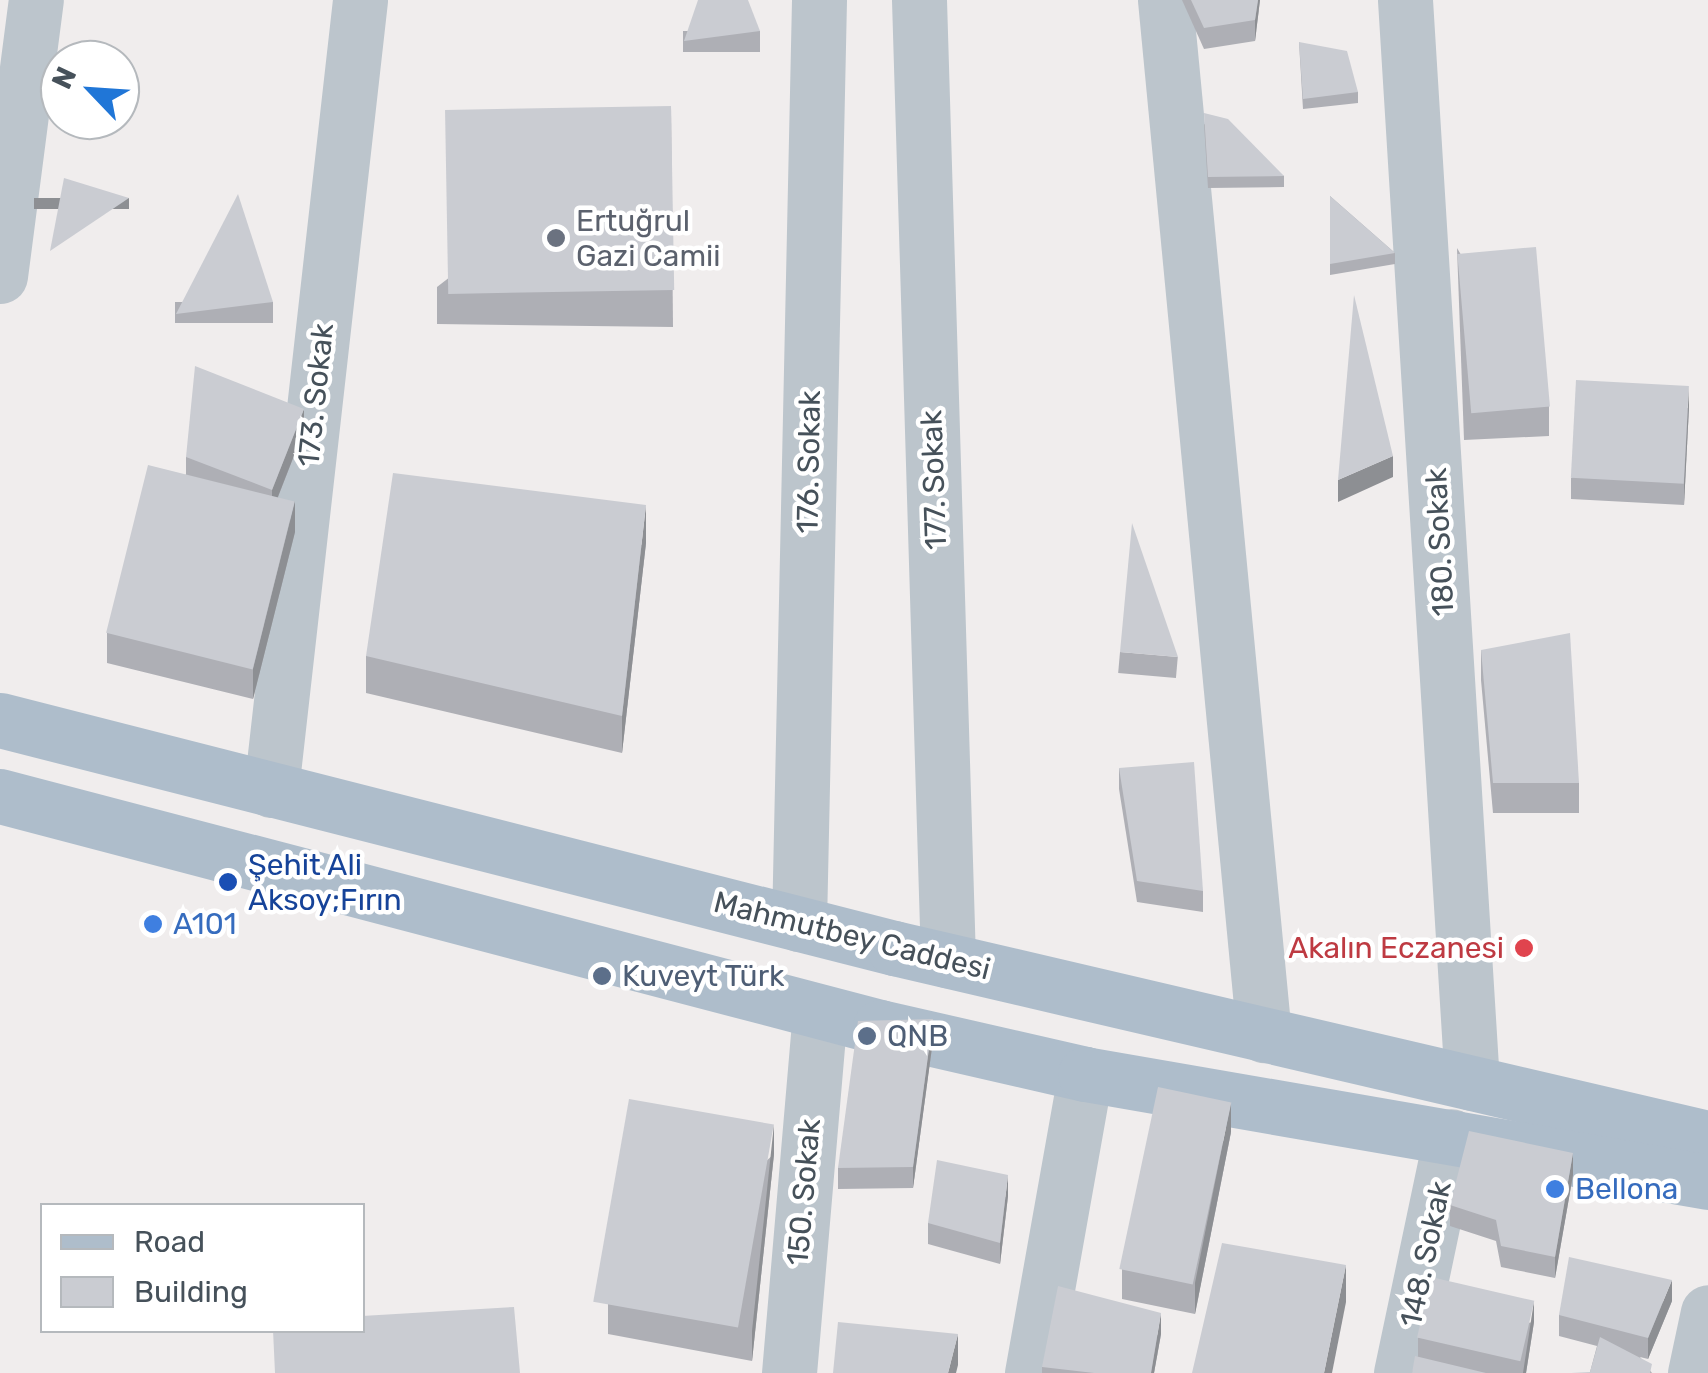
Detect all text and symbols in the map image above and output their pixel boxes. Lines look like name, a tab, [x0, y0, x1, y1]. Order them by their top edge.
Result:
north arrow	[40, 40, 140, 140]
text: N	[45, 62, 83, 94]
place label: Ertuğrul Gazi Camii	[576, 203, 721, 274]
marker: Ertuğrul Gazi Camii	[545, 227, 567, 249]
street label: 173. Sokak	[291, 321, 341, 469]
street label: 176. Sokak	[790, 390, 828, 534]
street label: 177. Sokak	[914, 410, 954, 550]
street label: 180. Sokak	[1418, 467, 1462, 617]
place label: Şehit Ali Aksoy;Fırın	[248, 847, 402, 918]
marker: Şehit Ali Aksoy;Fırın	[217, 871, 239, 893]
street label: Mahmutbey Caddesi	[710, 884, 994, 988]
place label: A101	[173, 906, 237, 942]
marker: A101	[142, 913, 164, 935]
place label: Akalın Eczanesi	[1288, 930, 1504, 966]
marker: Akalın Eczanesi	[1513, 937, 1535, 959]
place label: Kuveyt Türk	[622, 958, 785, 994]
marker: Kuveyt Türk	[591, 965, 613, 987]
place label: QNB	[887, 1018, 948, 1054]
marker: QNB	[856, 1025, 878, 1047]
street label: 150. Sokak	[780, 1117, 828, 1267]
place label: Bellona	[1575, 1171, 1678, 1207]
street label: 148. Sokak	[1393, 1178, 1459, 1330]
marker: Bellona	[1544, 1178, 1566, 1200]
legend	[40, 1203, 365, 1333]
text: Road	[134, 1224, 205, 1260]
text: Building	[134, 1274, 248, 1310]

